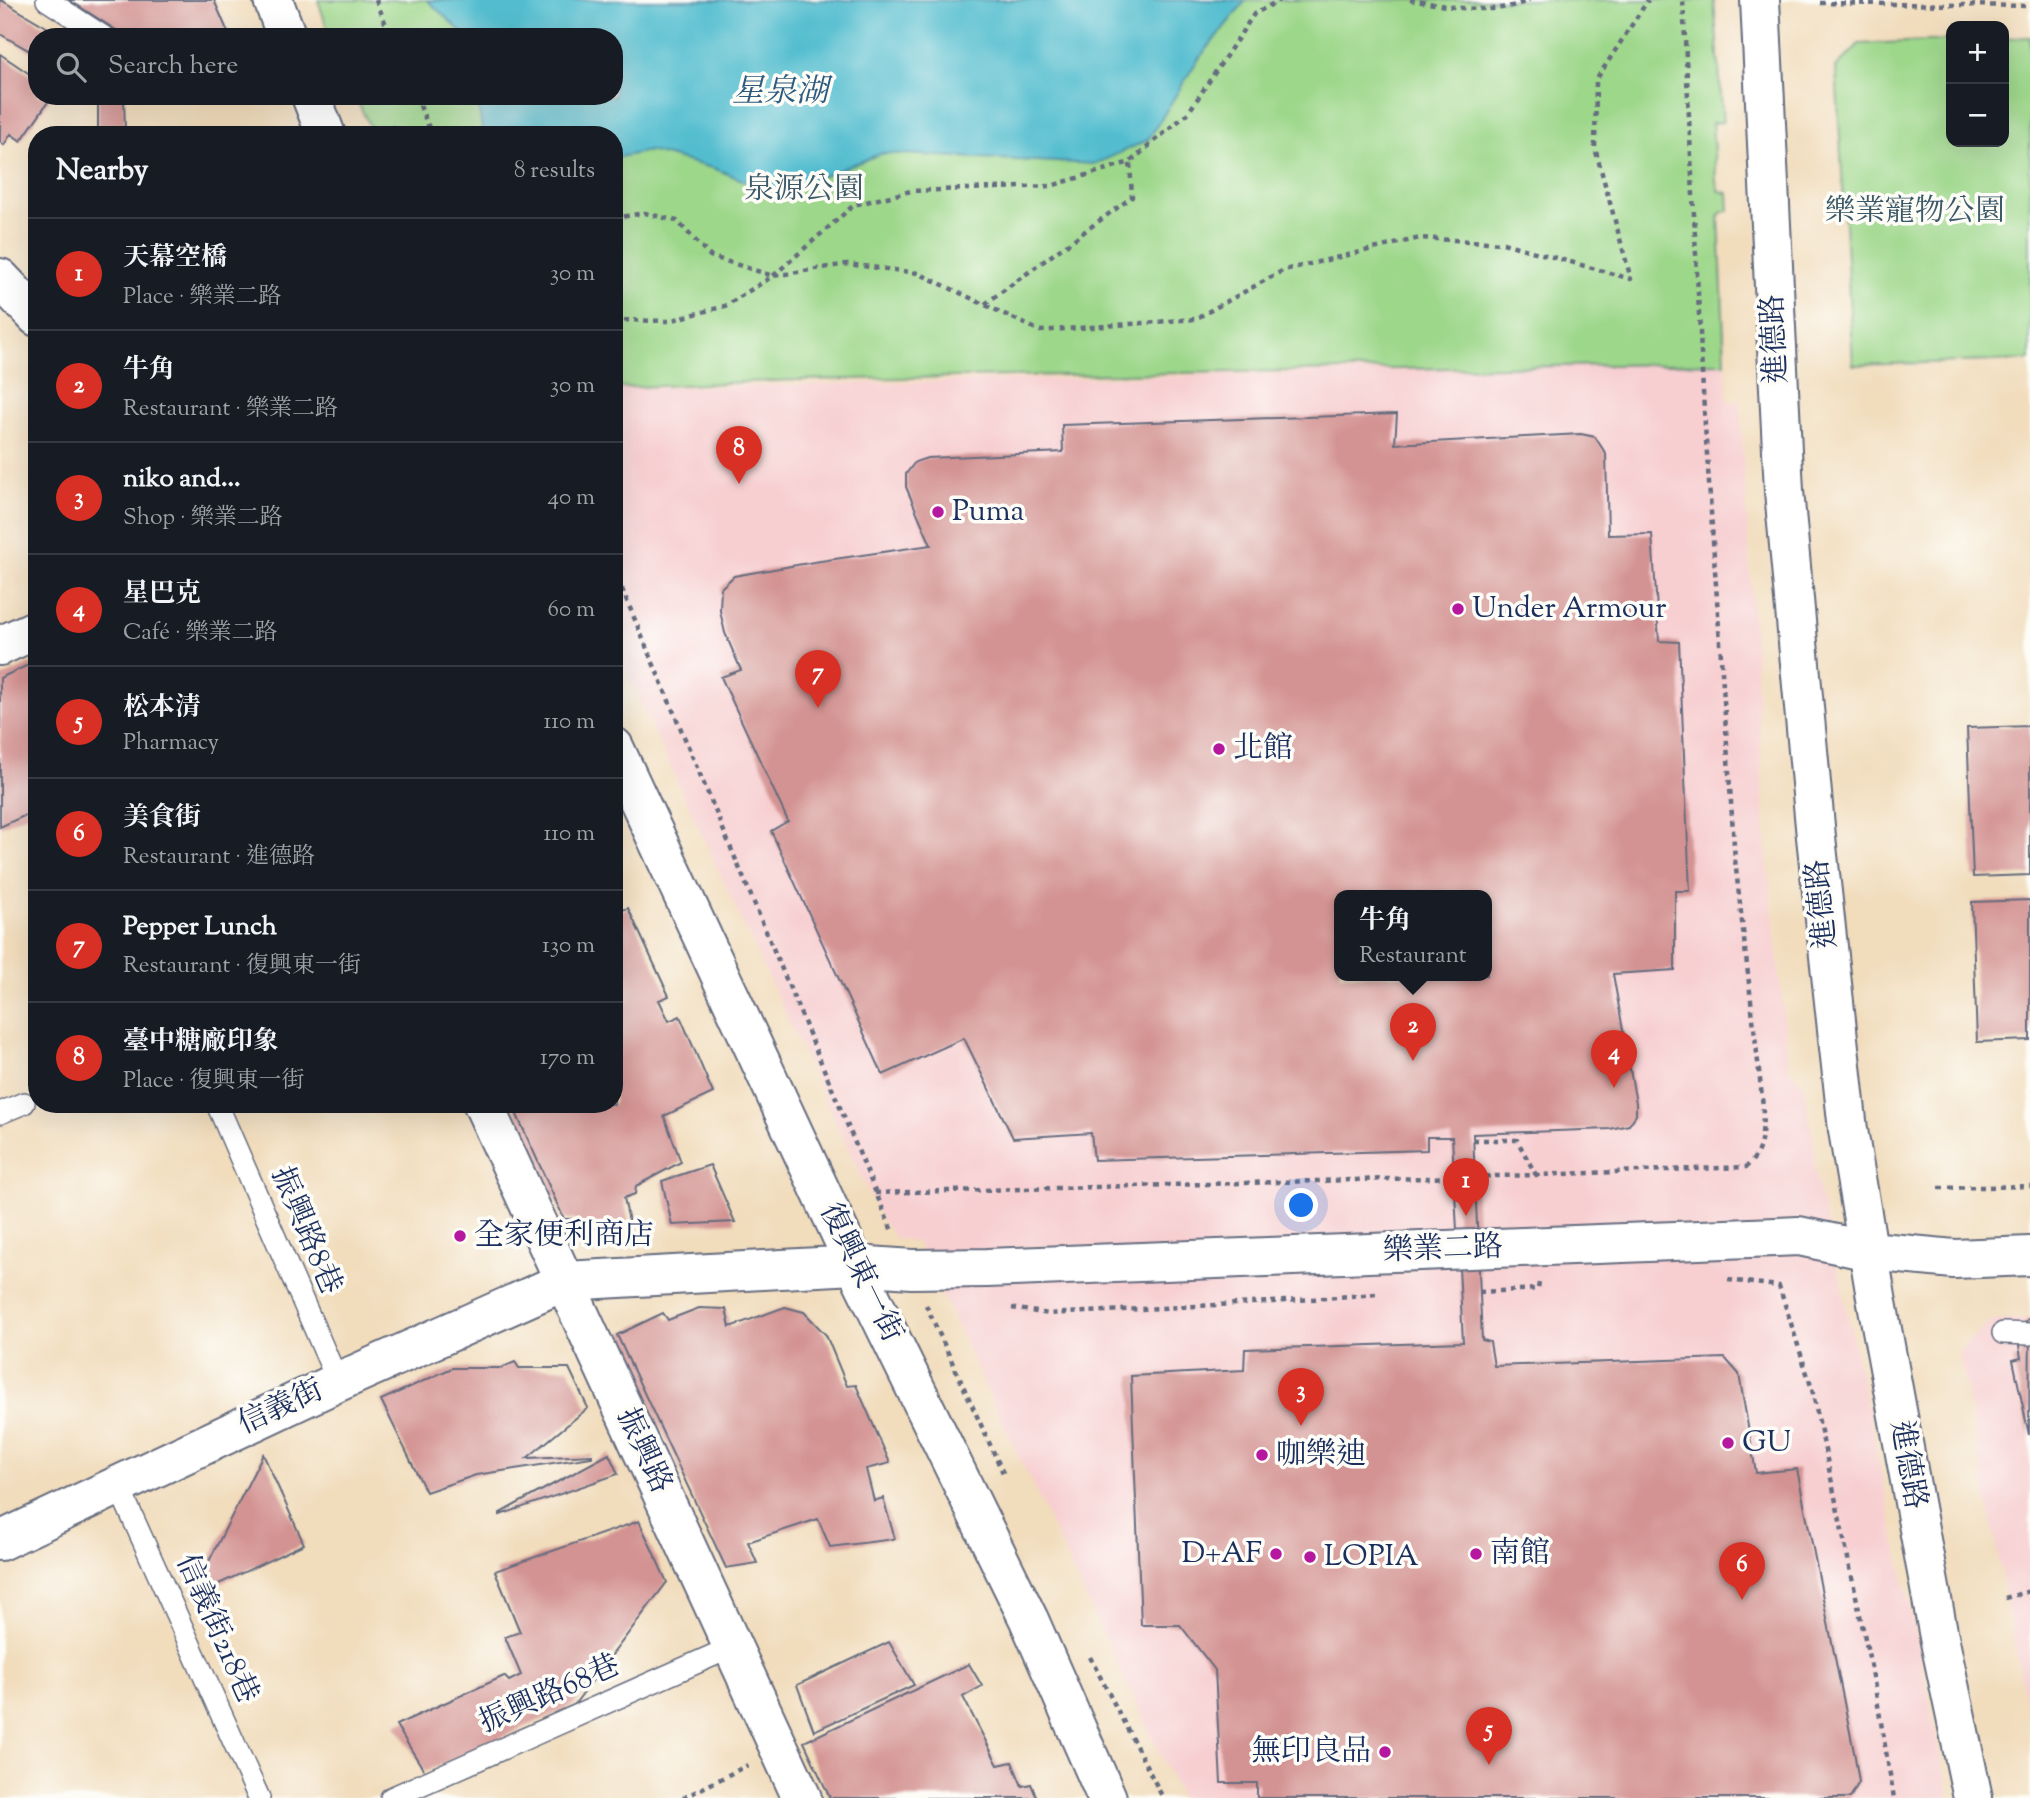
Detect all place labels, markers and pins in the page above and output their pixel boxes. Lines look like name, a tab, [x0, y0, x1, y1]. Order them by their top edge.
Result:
pin: 8	[716, 426, 762, 484]
place label: Puma	[952, 491, 1025, 534]
marker: Puma	[930, 504, 946, 520]
place label: Under Armour	[1472, 588, 1667, 631]
marker: Under Armour	[1450, 601, 1466, 617]
pin: 7	[795, 650, 841, 708]
place label: 北館	[1233, 728, 1293, 771]
marker: 北館	[1211, 741, 1227, 757]
pin: 2	[1390, 1003, 1436, 1061]
pin: 4	[1591, 1030, 1637, 1088]
pin: 1	[1443, 1158, 1489, 1216]
place label: 全家便利商店	[474, 1215, 654, 1258]
marker: 全家便利商店	[452, 1228, 468, 1244]
pin: 3	[1278, 1368, 1324, 1426]
place label: GU	[1742, 1422, 1791, 1465]
place label: 咖樂迪	[1276, 1434, 1366, 1477]
marker: GU	[1720, 1435, 1736, 1451]
marker: 咖樂迪	[1254, 1447, 1270, 1463]
place label: D+AF	[1181, 1533, 1262, 1576]
place label: 南館	[1490, 1533, 1550, 1576]
place label: LOPIA	[1324, 1536, 1419, 1579]
pin: 6	[1719, 1542, 1765, 1600]
marker: D+AF	[1268, 1546, 1284, 1562]
marker: 南館	[1468, 1546, 1484, 1562]
marker: LOPIA	[1302, 1549, 1318, 1565]
pin: 5	[1466, 1707, 1512, 1765]
place label: 無印良品	[1251, 1731, 1371, 1774]
marker: 無印良品	[1377, 1744, 1393, 1760]

